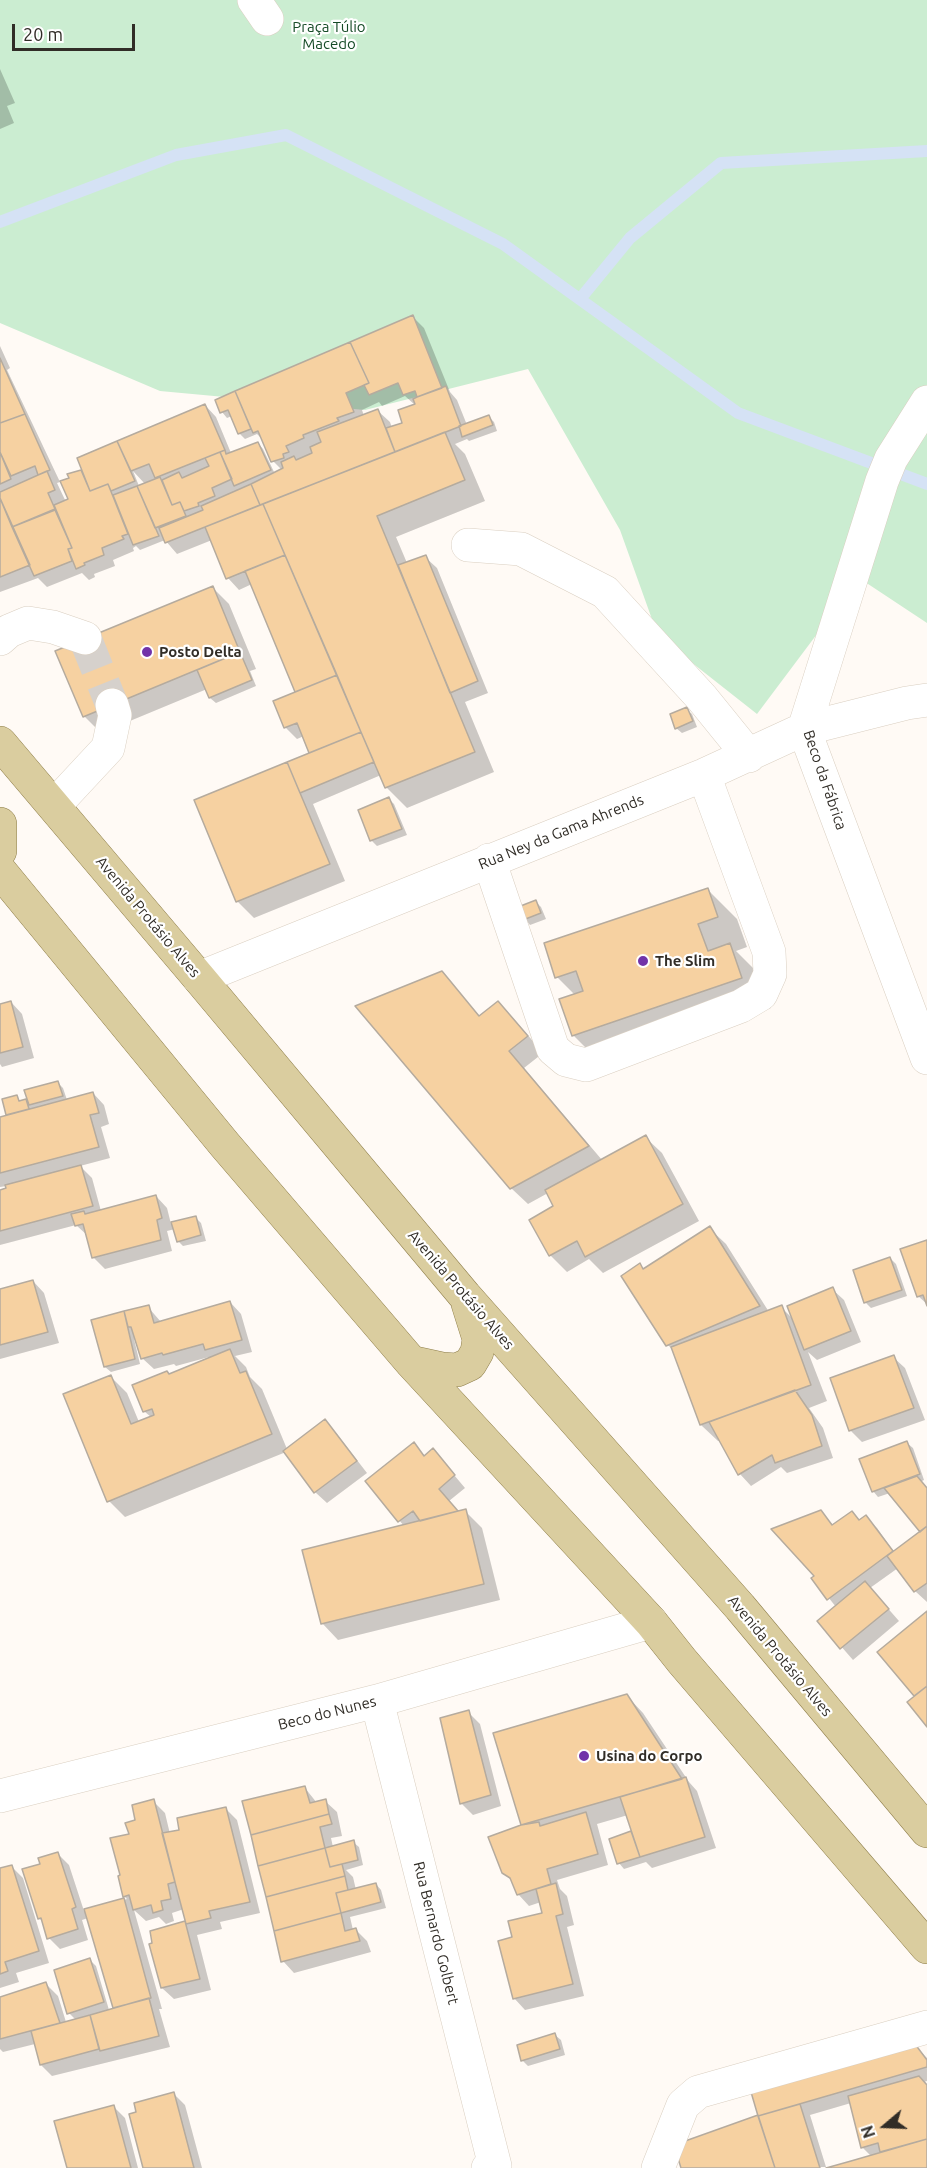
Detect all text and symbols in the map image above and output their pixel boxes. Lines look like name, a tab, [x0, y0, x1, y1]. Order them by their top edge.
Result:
scale bar	[15, 12, 138, 50]
park label: Praça Túlio Macedo	[292, 18, 366, 53]
text: 20 m	[23, 24, 63, 44]
place label: Posto Delta	[159, 643, 242, 661]
marker: Posto Delta	[140, 645, 154, 659]
street label: Beco da Fábrica	[799, 728, 851, 832]
street label: Rua Ney da Gama Ahrends	[476, 791, 646, 873]
street label: Avenida Protásio Alves	[92, 853, 204, 981]
place label: The Slim	[655, 952, 715, 970]
marker: The Slim	[636, 954, 650, 968]
street label: Avenida Protásio Alves	[404, 1227, 518, 1353]
street label: Avenida Protásio Alves	[724, 1592, 836, 1720]
street label: Beco do Nunes	[276, 1692, 378, 1734]
place label: Usina do Corpo	[596, 1747, 702, 1765]
marker: Usina do Corpo	[577, 1749, 591, 1763]
street label: Rua Bernardo Golbert	[410, 1860, 462, 2006]
north arrow	[855, 2096, 915, 2156]
text: N	[858, 2123, 878, 2140]

